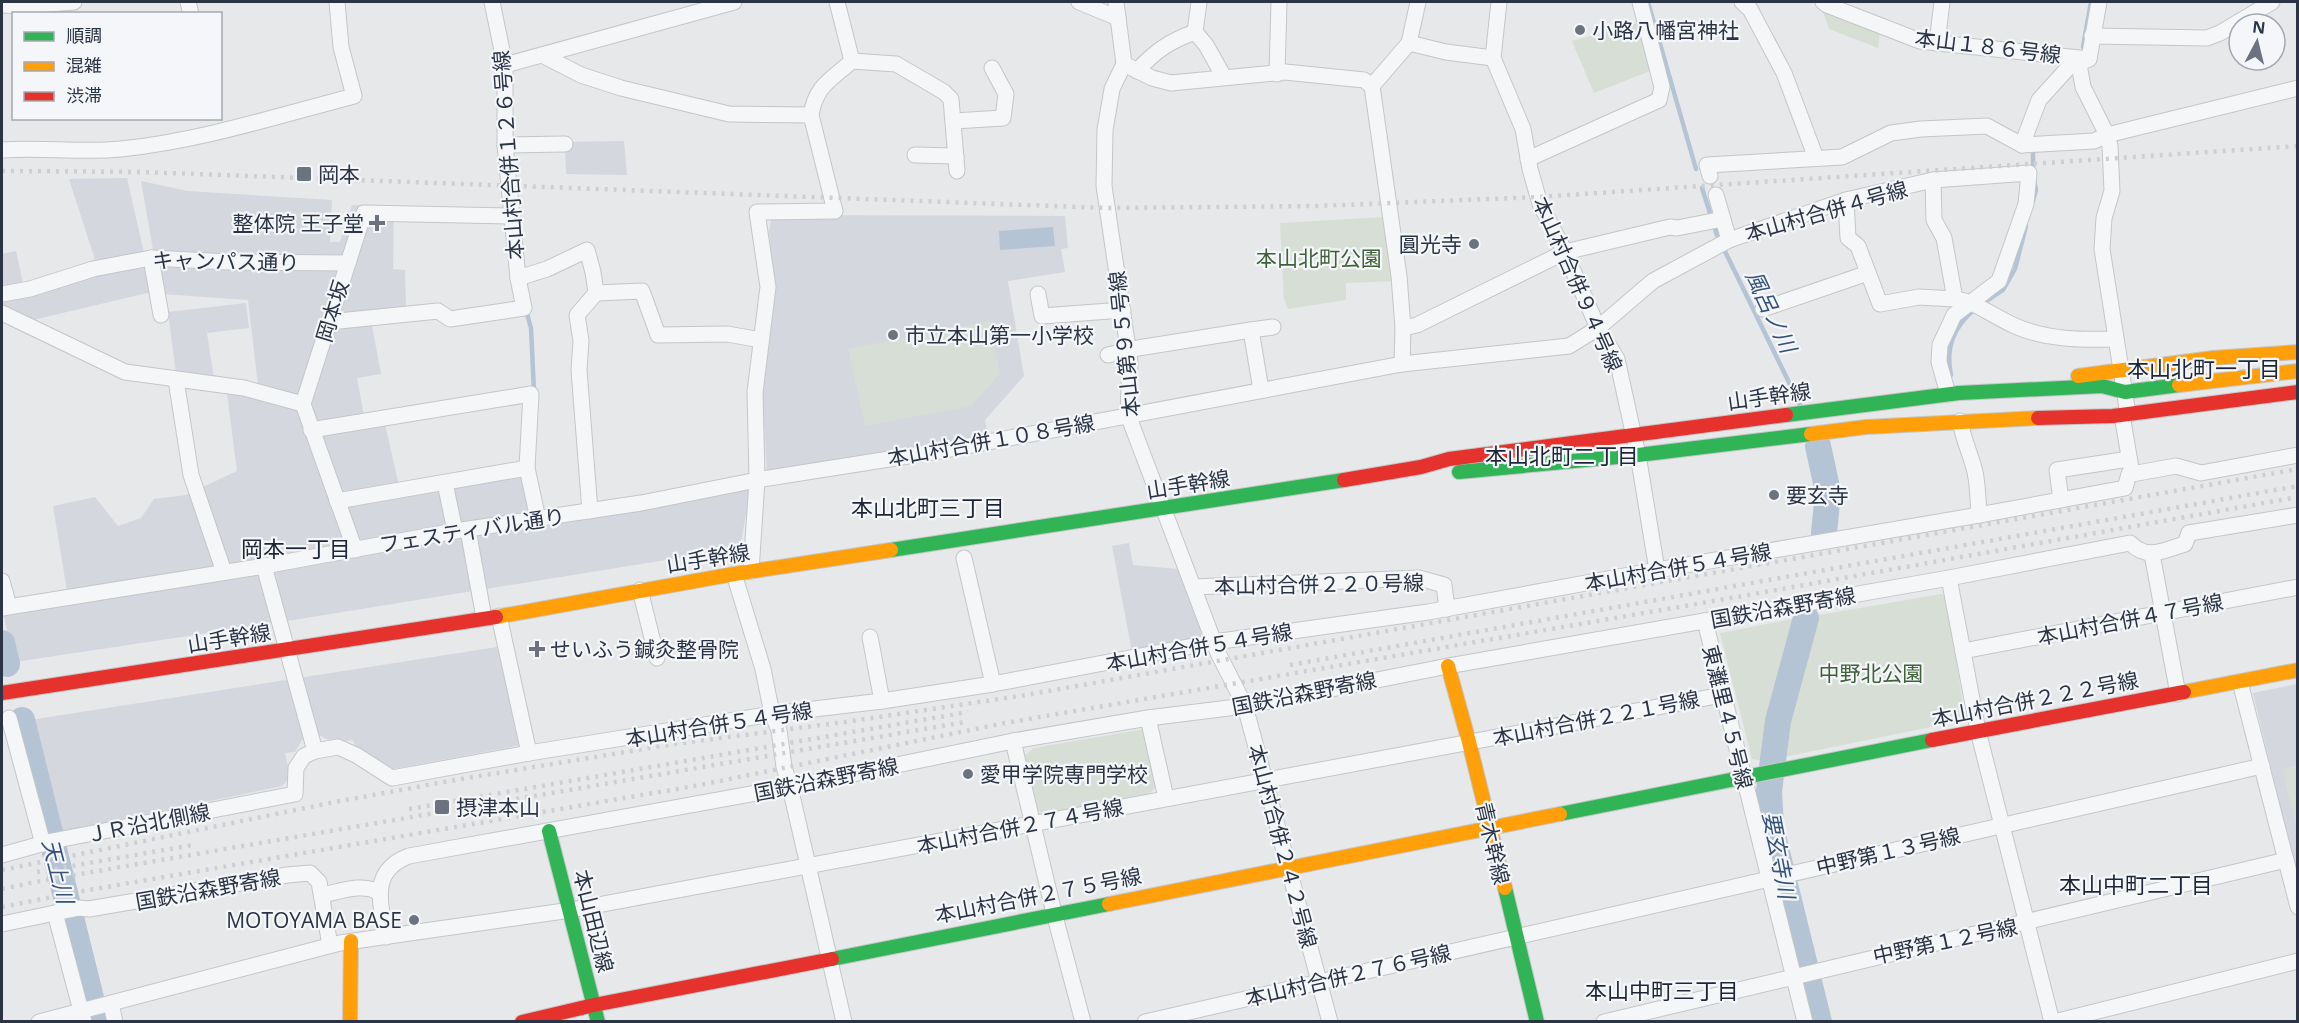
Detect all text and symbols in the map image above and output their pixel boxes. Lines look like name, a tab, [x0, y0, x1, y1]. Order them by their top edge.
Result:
legend	[12, 12, 222, 120]
north arrow	[2227, 12, 2287, 72]
text: N	[2251, 15, 2267, 39]
place label: 小路八幡宮神社	[1592, 16, 1739, 44]
text: 順調	[66, 23, 102, 47]
marker: 小路八幡宮神社	[1573, 23, 1587, 37]
street label: 本山１８６号線	[1913, 23, 2063, 69]
street label: 本山村合併１２６号線	[487, 49, 529, 261]
text: 混雑	[66, 53, 102, 77]
text: 渋滞	[66, 83, 102, 107]
place label: 岡本	[318, 160, 360, 188]
marker: 岡本	[295, 165, 313, 183]
street label: 本山村合併４号線	[1741, 174, 1911, 248]
street label: 本山村合併９４号線	[1527, 192, 1629, 376]
place label: 整体院 王子堂	[233, 209, 364, 237]
marker: 整体院 王子堂	[368, 214, 386, 232]
place label: 圓光寺	[1399, 230, 1462, 258]
marker: 圓光寺	[1467, 237, 1481, 251]
park label: 本山北町公園	[1256, 244, 1382, 272]
street label: キャンパス通り	[152, 246, 300, 276]
water label: 風呂ノ川	[1740, 265, 1805, 359]
street label: 本山第９５号線	[1102, 269, 1146, 419]
street label: 岡本坂	[309, 277, 355, 345]
place label: 市立本山第一小学校	[905, 321, 1094, 349]
marker: 市立本山第一小学校	[886, 328, 900, 342]
district label: 本山北町一丁目	[2127, 353, 2281, 383]
street label: 山手幹線	[1725, 376, 1813, 416]
street label: 本山村合併１０８号線	[885, 408, 1097, 472]
district label: 本山北町二丁目	[1485, 440, 1639, 470]
street label: 山手幹線	[1144, 464, 1232, 504]
place label: 要玄寺	[1786, 481, 1849, 509]
marker: 要玄寺	[1767, 488, 1781, 502]
district label: 本山北町三丁目	[851, 492, 1005, 522]
street label: フェスティバル通り	[377, 501, 567, 559]
district label: 岡本一丁目	[241, 533, 351, 563]
street label: 本山村合併５４号線	[1583, 537, 1773, 597]
street label: 山手幹線	[664, 538, 752, 578]
street label: 本山村合併２２０号線	[1214, 568, 1424, 600]
street label: 国鉄沿森野寄線	[1708, 580, 1858, 634]
street label: 本山村合併４７号線	[2035, 587, 2225, 651]
street label: 本山村合併５４号線	[1104, 617, 1294, 677]
street label: 山手幹線	[185, 618, 273, 658]
place label: せいふう鍼灸整骨院	[550, 635, 739, 663]
marker: せいふう鍼灸整骨院	[528, 640, 546, 658]
street label: 東灘里４５号線	[1697, 642, 1759, 792]
park label: 中野北公園	[1819, 659, 1924, 687]
street label: 国鉄沿森野寄線	[1229, 665, 1379, 721]
street label: 本山村合併２２２号線	[1929, 665, 2141, 733]
street label: 本山村合併２２１号線	[1490, 684, 1702, 752]
street label: 本山村合併５４号線	[623, 695, 815, 753]
street label: 本山村合併２４２号線	[1242, 741, 1324, 951]
street label: 国鉄沿森野寄線	[751, 751, 901, 807]
place label: 愛甲学院専門学校	[980, 760, 1148, 788]
marker: 愛甲学院専門学校	[961, 767, 975, 781]
street label: 本山村合併２７４号線	[914, 792, 1126, 860]
place label: 摂津本山	[456, 793, 540, 821]
street label: ＪＲ沿北側線	[83, 797, 213, 849]
marker: 摂津本山	[433, 798, 451, 816]
street label: 青木幹線	[1470, 799, 1516, 887]
water label: 要玄寺川	[1757, 809, 1804, 903]
street label: 中野第１３号線	[1813, 821, 1963, 881]
water label: 天上川	[36, 835, 82, 909]
street label: 本山村合併２７５号線	[932, 861, 1144, 929]
street label: 国鉄沿森野寄線	[133, 862, 283, 916]
street label: 本山田辺線	[568, 867, 620, 975]
district label: 本山中町二丁目	[2059, 869, 2213, 899]
place label: MOTOYAMA BASE	[226, 906, 402, 934]
street label: 中野第１２号線	[1870, 912, 2020, 970]
marker: MOTOYAMA BASE	[407, 913, 421, 927]
street label: 本山村合併２７６号線	[1243, 938, 1453, 1012]
district label: 本山中町三丁目	[1585, 975, 1739, 1005]

